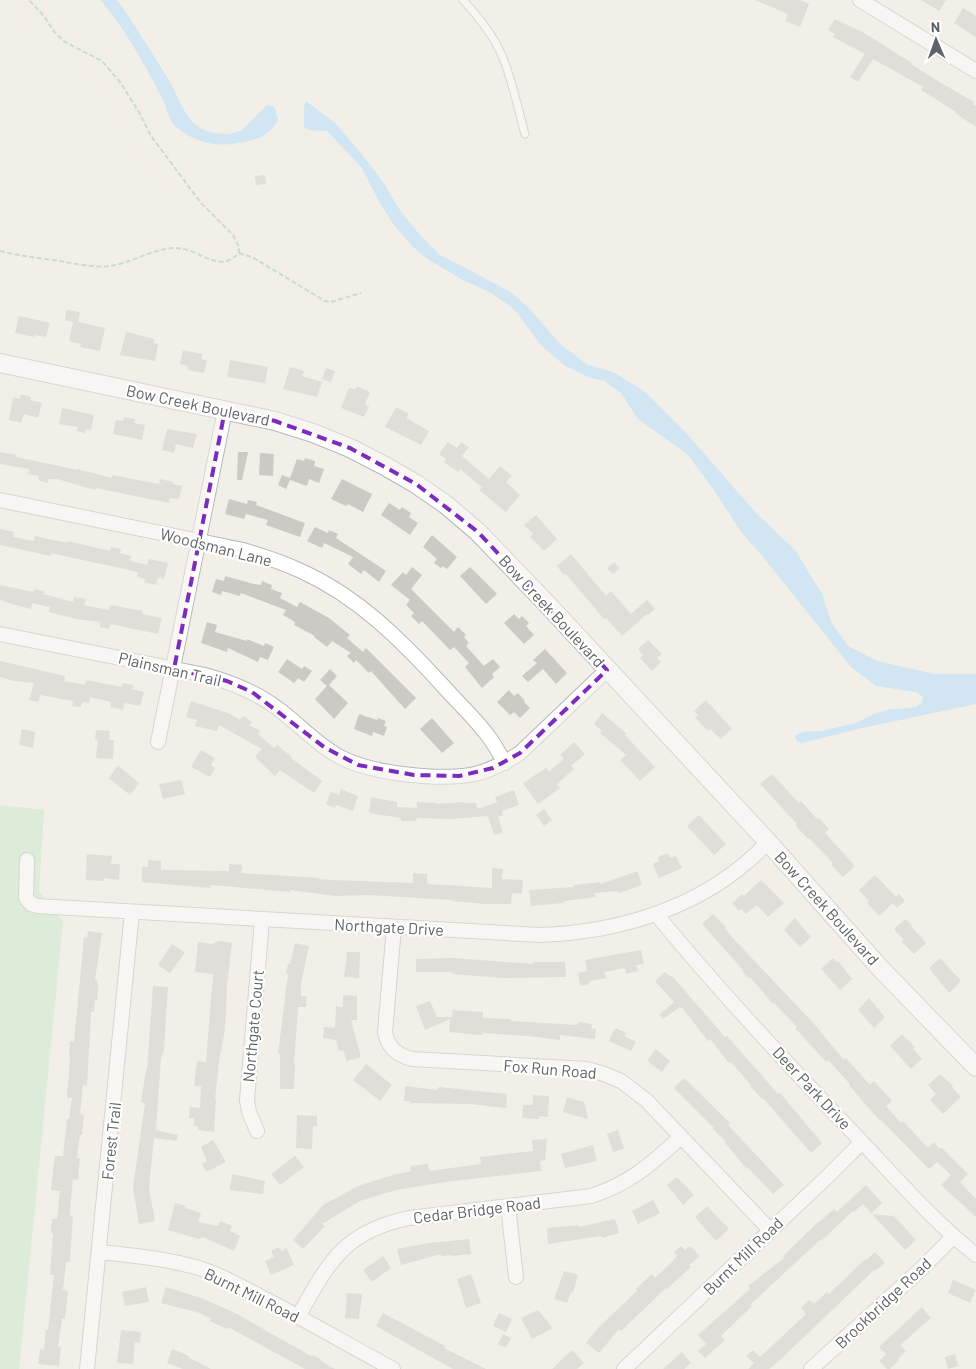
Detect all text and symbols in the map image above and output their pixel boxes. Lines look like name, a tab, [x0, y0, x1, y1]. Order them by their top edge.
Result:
north arrow	[911, 15, 961, 65]
text: N	[931, 18, 940, 35]
street label: Bow Creek Boulevard	[125, 380, 272, 429]
street label: Woodsman Lane	[158, 523, 274, 570]
street label: Bow Creek Boulevard	[496, 551, 609, 671]
street label: Plainsman Trail	[117, 647, 223, 690]
street label: Bow Creek Boulevard	[771, 847, 883, 968]
street label: Northgate Drive	[334, 914, 444, 939]
street label: Northgate Court	[238, 969, 267, 1083]
street label: Deer Park Drive	[769, 1042, 856, 1133]
street label: Fox Run Road	[503, 1055, 597, 1082]
street label: Forest Trail	[97, 1101, 124, 1181]
street label: Cedar Bridge Road	[412, 1192, 542, 1227]
street label: Burnt Mill Road	[699, 1213, 786, 1298]
street label: Brookbridge Road	[831, 1253, 935, 1352]
street label: Burnt Mill Road	[202, 1263, 303, 1326]

